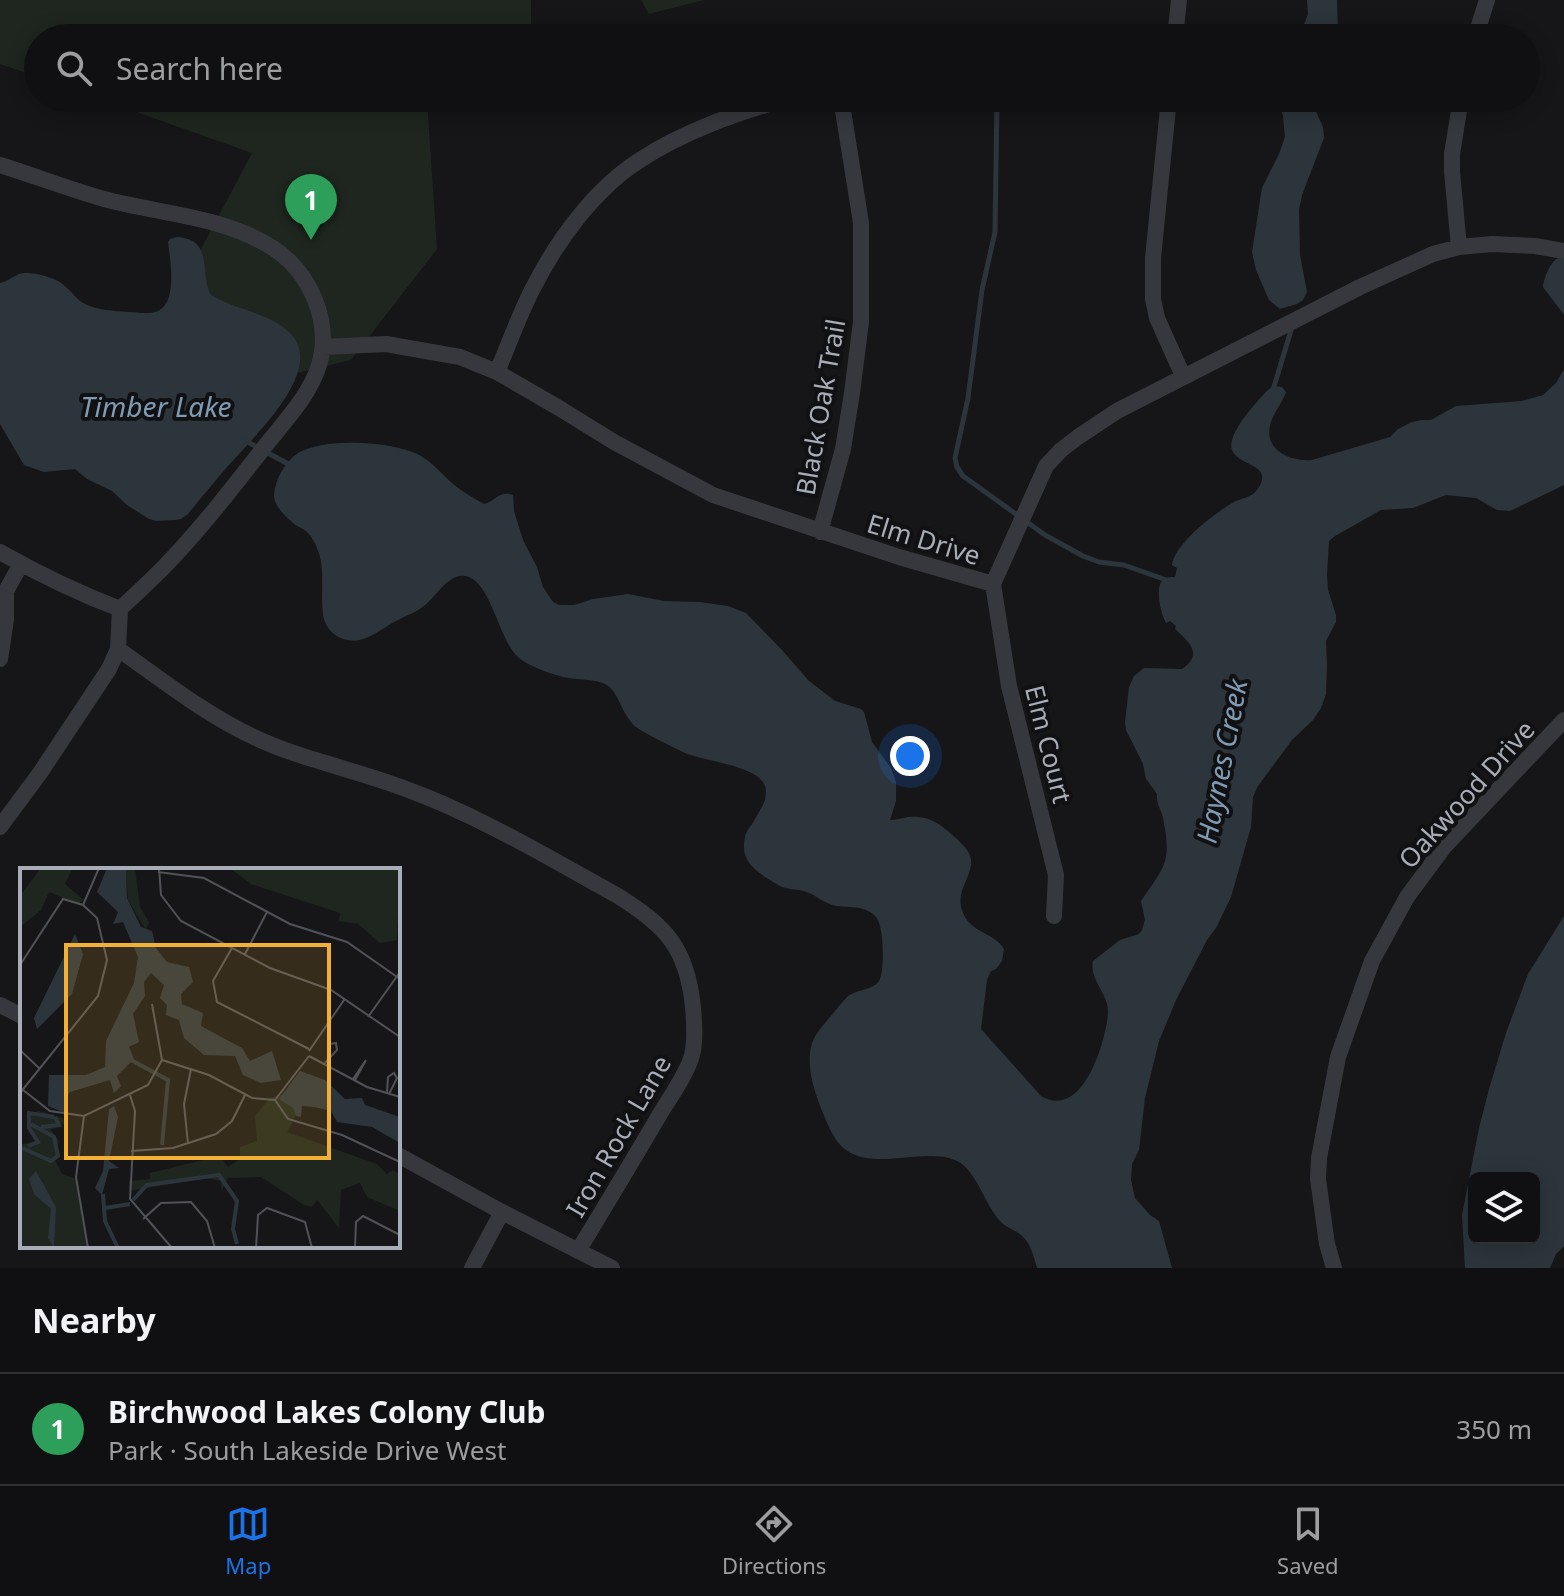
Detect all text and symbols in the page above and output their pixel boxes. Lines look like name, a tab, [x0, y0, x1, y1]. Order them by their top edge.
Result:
search box	[24, 24, 1540, 112]
icon: search	[52, 46, 96, 90]
text: Search here	[116, 48, 283, 89]
pin: 1	[285, 174, 337, 240]
street label: Black Oak Trail	[787, 316, 853, 498]
water label: Timber Lake	[81, 387, 231, 425]
street label: Elm Drive	[863, 505, 985, 573]
water label: Haynes Creek	[1186, 675, 1256, 846]
street label: Elm Court	[1017, 681, 1081, 807]
street label: Oakwood Drive	[1390, 712, 1542, 876]
your location	[890, 736, 930, 776]
inset map	[20, 868, 400, 1248]
street label: Iron Rock Lane	[557, 1048, 679, 1224]
map controls	[1468, 1172, 1540, 1244]
button: layers	[1468, 1172, 1540, 1244]
text: Nearby	[32, 1297, 156, 1343]
text: Birchwood Lakes Colony Club	[108, 1391, 546, 1432]
text: 1	[51, 1411, 65, 1447]
text: 350 m	[1456, 1411, 1532, 1447]
text: Park · South Lakeside Drive West	[108, 1432, 506, 1468]
tab: Map	[225, 1502, 271, 1580]
tab: Directions	[722, 1502, 826, 1580]
tab: Saved	[1277, 1502, 1339, 1580]

